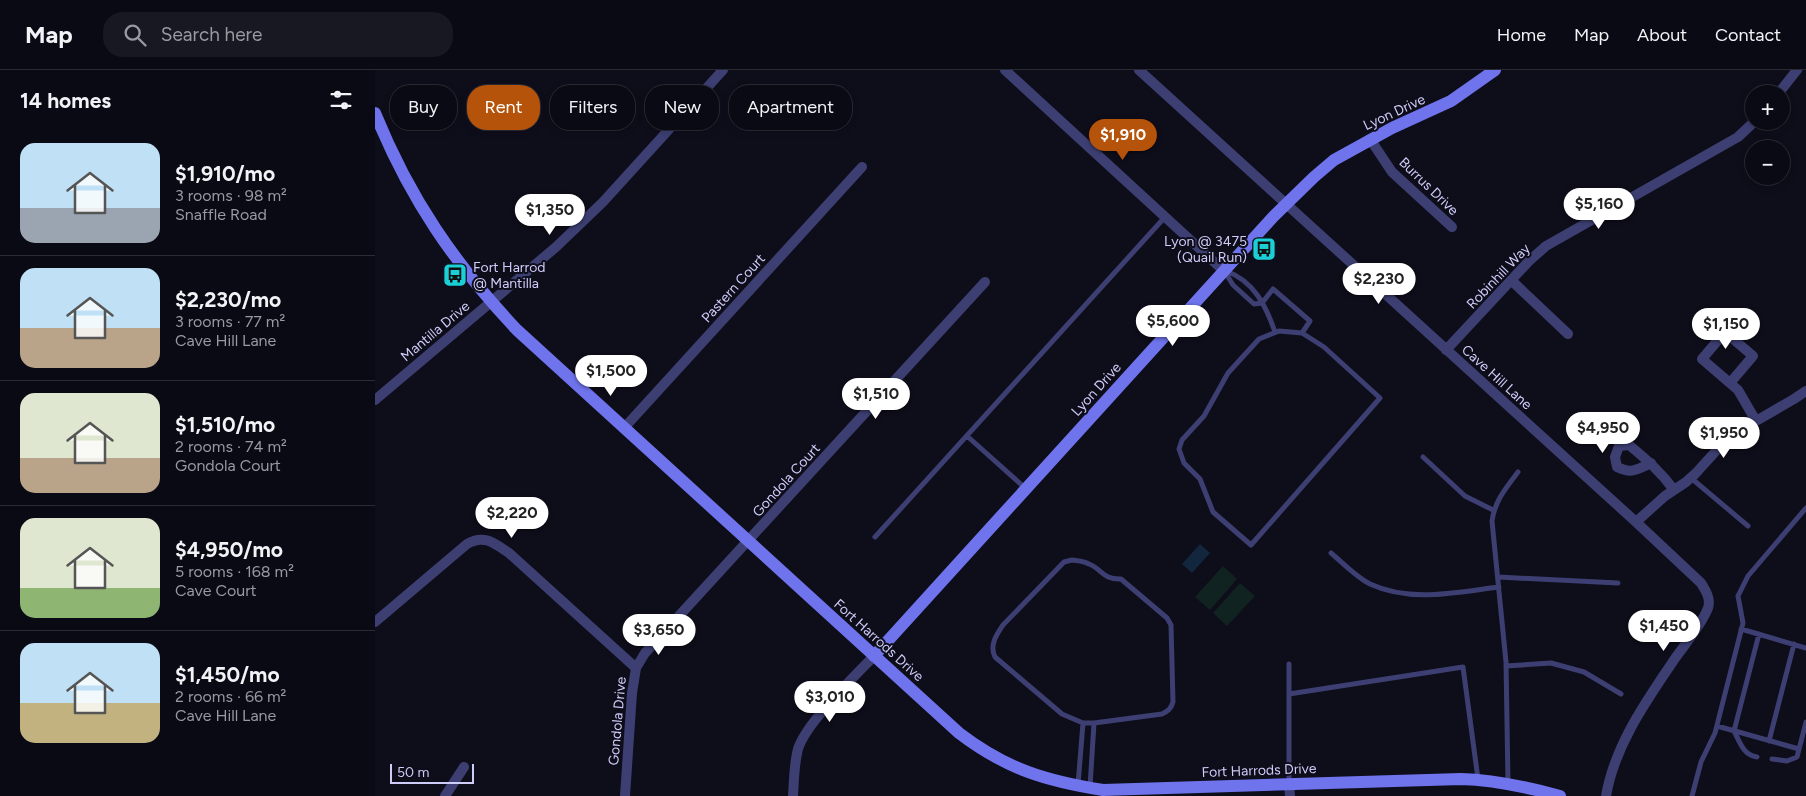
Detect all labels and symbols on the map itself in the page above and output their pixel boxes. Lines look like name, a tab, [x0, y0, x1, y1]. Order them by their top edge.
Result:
street label: Lyon Drive	[1361, 91, 1428, 134]
pin: $1,910	[1082, 118, 1164, 161]
street label: Burrus Drive	[1395, 154, 1462, 219]
pin: $5,160	[1558, 188, 1640, 230]
pin: $1,350	[509, 194, 591, 236]
place label: Lyon @ 3475 (Quail Run)	[1164, 233, 1247, 266]
bus stop icon: Lyon @ 3475 (Quail Run)	[1251, 236, 1277, 262]
street label: Robinhill Way	[1463, 240, 1534, 313]
street label: Pastern Court	[698, 250, 769, 326]
place label: Fort Harrod @ Mantilla	[473, 259, 546, 292]
bus stop icon: Fort Harrod @ Mantilla	[442, 262, 468, 288]
pin: $2,230	[1338, 262, 1420, 305]
street label: Mantilla Drive	[398, 297, 473, 365]
pin: $5,600	[1132, 304, 1214, 347]
pin: $1,150	[1685, 308, 1767, 350]
street label: Cave Hill Lane	[1458, 341, 1536, 414]
pin: $1,500	[570, 354, 652, 397]
street label: Lyon Drive	[1068, 359, 1125, 420]
pin: $1,510	[835, 378, 917, 420]
pin: $4,950	[1562, 412, 1644, 454]
pin: $1,950	[1683, 416, 1765, 459]
street label: Gondola Court	[749, 440, 824, 520]
pin: $2,220	[471, 496, 553, 539]
street label: Fort Harrods Drive	[830, 596, 927, 685]
pin: $1,450	[1623, 610, 1705, 652]
pin: $3,650	[618, 614, 700, 656]
street label: Gondola Drive	[605, 676, 630, 766]
pin: $3,010	[789, 680, 871, 723]
street label: Fort Harrods Drive	[1201, 760, 1317, 781]
scale bar	[390, 761, 474, 784]

